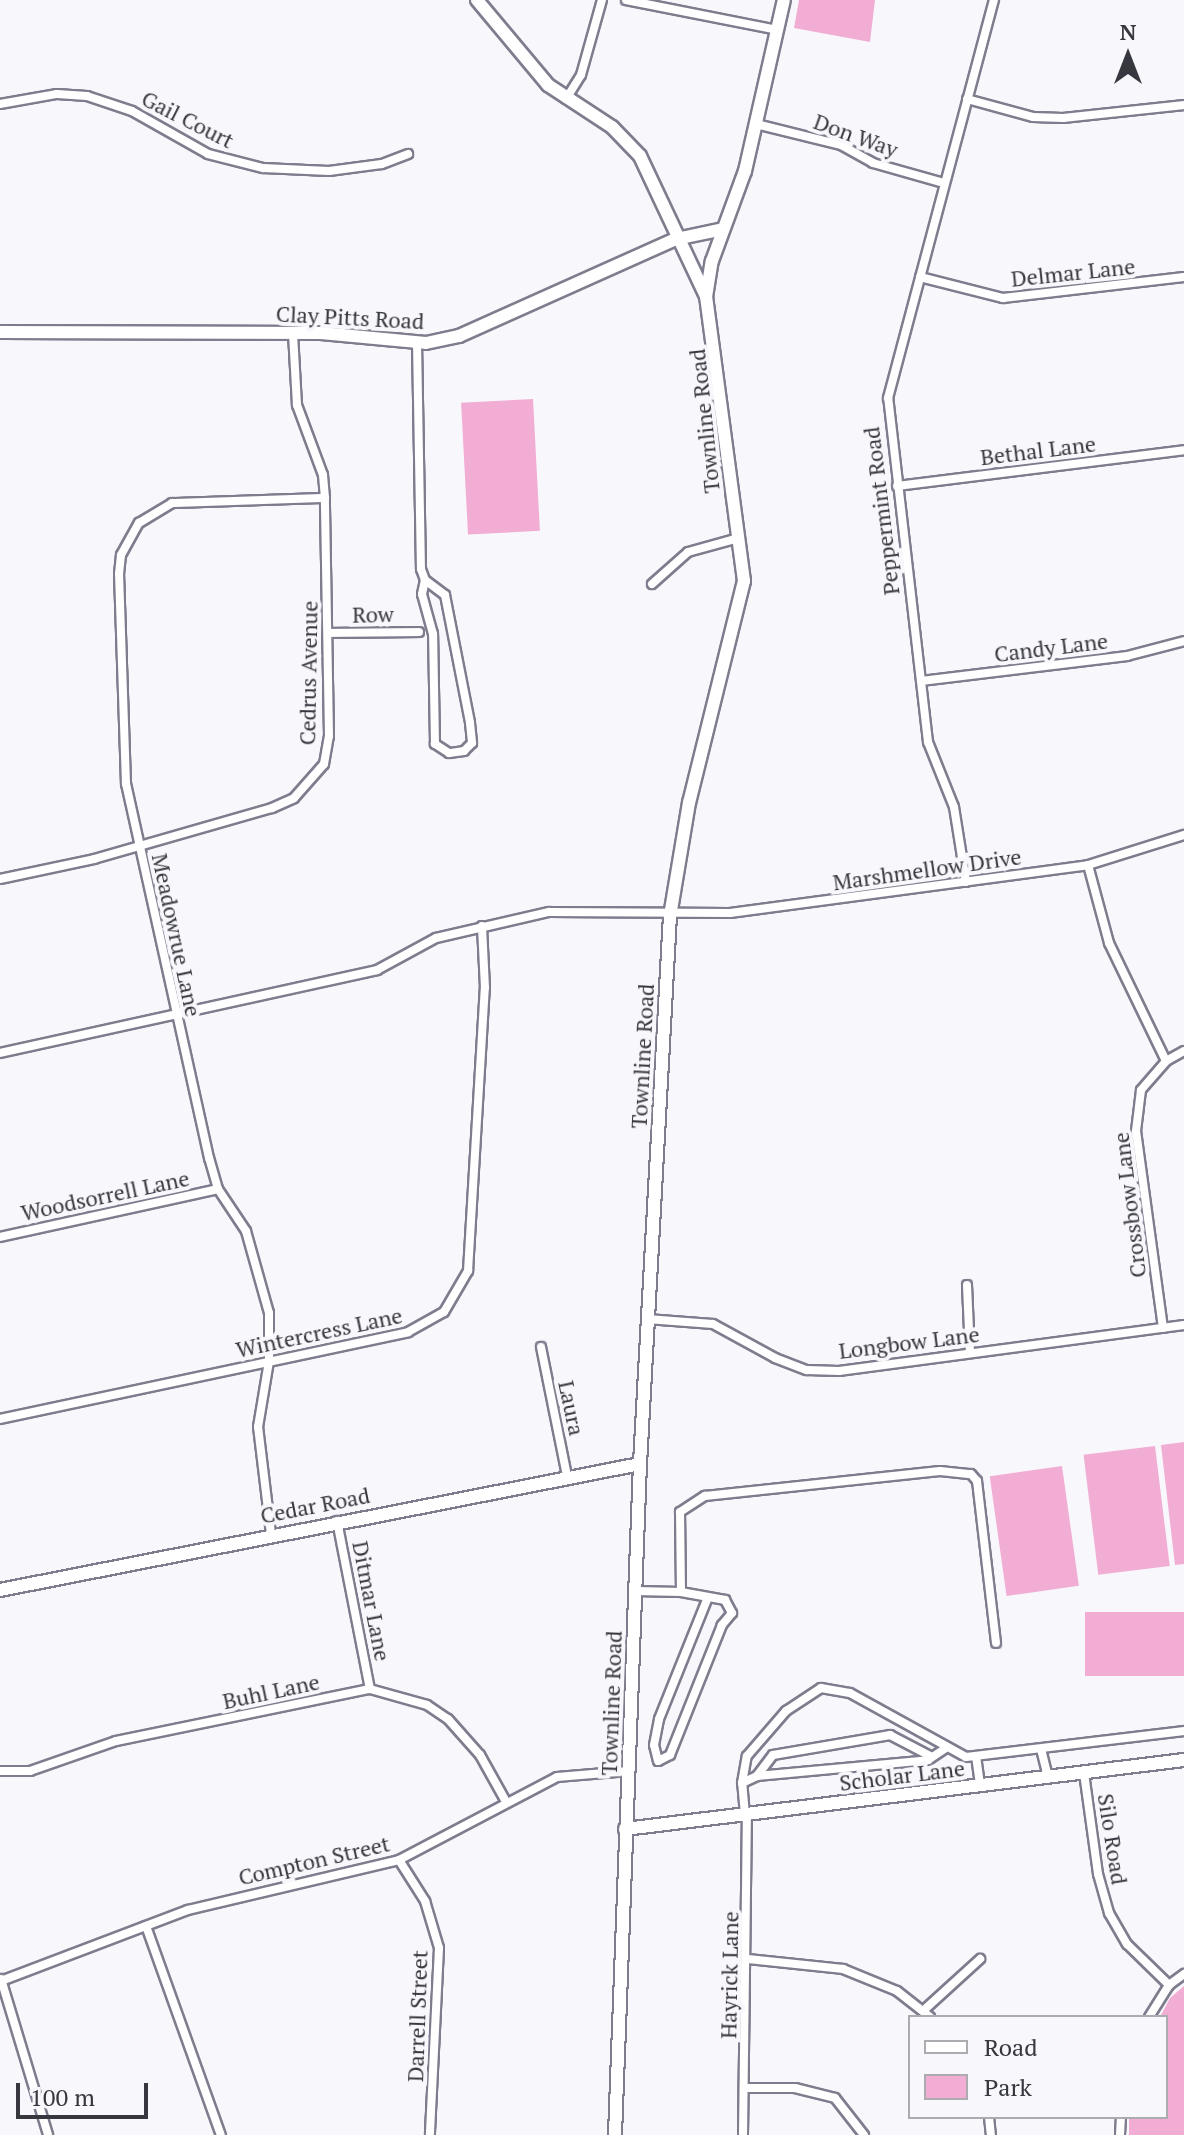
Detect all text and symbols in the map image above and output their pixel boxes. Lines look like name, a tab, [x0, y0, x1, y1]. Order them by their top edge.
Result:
north arrow	[1088, 16, 1168, 96]
text: N	[1120, 17, 1136, 46]
street label: Gail Court	[138, 85, 238, 153]
street label: Don Way	[810, 108, 902, 162]
street label: Delmar Lane	[1010, 252, 1136, 292]
street label: Clay Pitts Road	[275, 300, 425, 334]
street label: Townline Road	[683, 348, 725, 494]
street label: Peppermint Road	[858, 425, 904, 597]
street label: Bethal Lane	[979, 430, 1097, 470]
street label: Cedrus Avenue	[294, 600, 322, 746]
street label: Row	[352, 600, 394, 628]
street label: Candy Lane	[993, 627, 1109, 667]
street label: Marshmellow Drive	[831, 843, 1023, 895]
street label: Meadowrue Lane	[147, 851, 207, 1019]
street label: Townline Road	[625, 983, 659, 1129]
street label: Crossbow Lane	[1107, 1131, 1151, 1279]
street label: Woodsorrell Lane	[19, 1164, 191, 1226]
street label: Wintercress Lane	[233, 1301, 405, 1363]
street label: Longbow Lane	[837, 1320, 981, 1364]
street label: Laura	[553, 1378, 591, 1438]
street label: Cedar Road	[258, 1481, 372, 1529]
street label: Ditmar Lane	[347, 1539, 397, 1663]
street label: Townline Road	[595, 1630, 627, 1776]
street label: Buhl Lane	[220, 1668, 322, 1714]
street label: Scholar Lane	[838, 1754, 966, 1796]
street label: Silo Road	[1093, 1792, 1133, 1886]
street label: Compton Street	[236, 1830, 392, 1890]
street label: Hayrick Lane	[715, 1911, 743, 2039]
street label: Darrell Street	[402, 1950, 432, 2082]
legend	[908, 2015, 1168, 2119]
text: Road	[984, 2031, 1038, 2063]
scale bar	[20, 2067, 152, 2117]
text: Park	[984, 2071, 1032, 2103]
text: 100 m	[30, 2081, 95, 2113]

